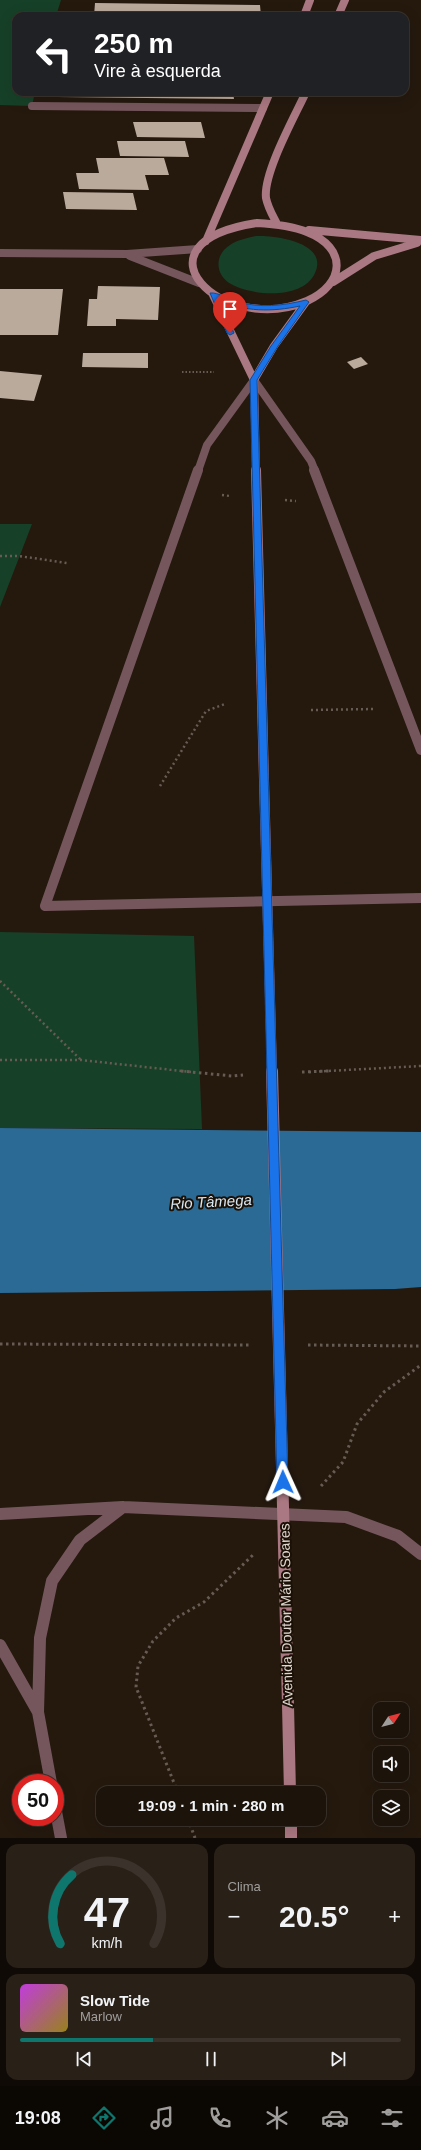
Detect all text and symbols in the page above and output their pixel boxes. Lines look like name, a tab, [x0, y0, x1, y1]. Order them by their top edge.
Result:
icon: left	[28, 28, 80, 80]
text: 250 m	[94, 28, 173, 59]
text: Vire à esquerda	[94, 61, 221, 81]
pin	[213, 292, 247, 333]
icon: arrive	[219, 298, 241, 320]
water label: Rio Tâmega	[170, 1191, 252, 1212]
position arrow	[262, 1461, 304, 1503]
street label: Avenida Doutor Mário Soares	[276, 1523, 296, 1707]
north arrow	[373, 1702, 409, 1738]
map controls	[373, 1702, 409, 1826]
button: sound	[373, 1746, 409, 1782]
speed limit sign: 50	[12, 1774, 64, 1826]
button: layers	[373, 1790, 409, 1826]
text: 19:09 · 1 min · 280 m	[138, 1797, 284, 1814]
text: Clima	[228, 1879, 261, 1894]
text: 47	[84, 1889, 130, 1936]
text: 20.5°	[279, 1900, 349, 1933]
text: −	[228, 1904, 240, 1929]
text: +	[388, 1904, 401, 1929]
text: km/h	[91, 1935, 122, 1951]
text: Slow Tide	[80, 1992, 150, 2009]
text: Marlow	[80, 2009, 122, 2024]
icon: previous	[73, 2048, 95, 2070]
icon: pause	[200, 2048, 222, 2070]
icon: next	[327, 2048, 349, 2070]
icon: directions	[90, 2104, 118, 2132]
icon: music	[148, 2104, 176, 2132]
icon: phone	[206, 2104, 234, 2132]
icon: climate	[263, 2104, 291, 2132]
icon: car	[321, 2104, 349, 2132]
icon: filters	[378, 2104, 406, 2132]
text: 19:08	[15, 2108, 61, 2128]

